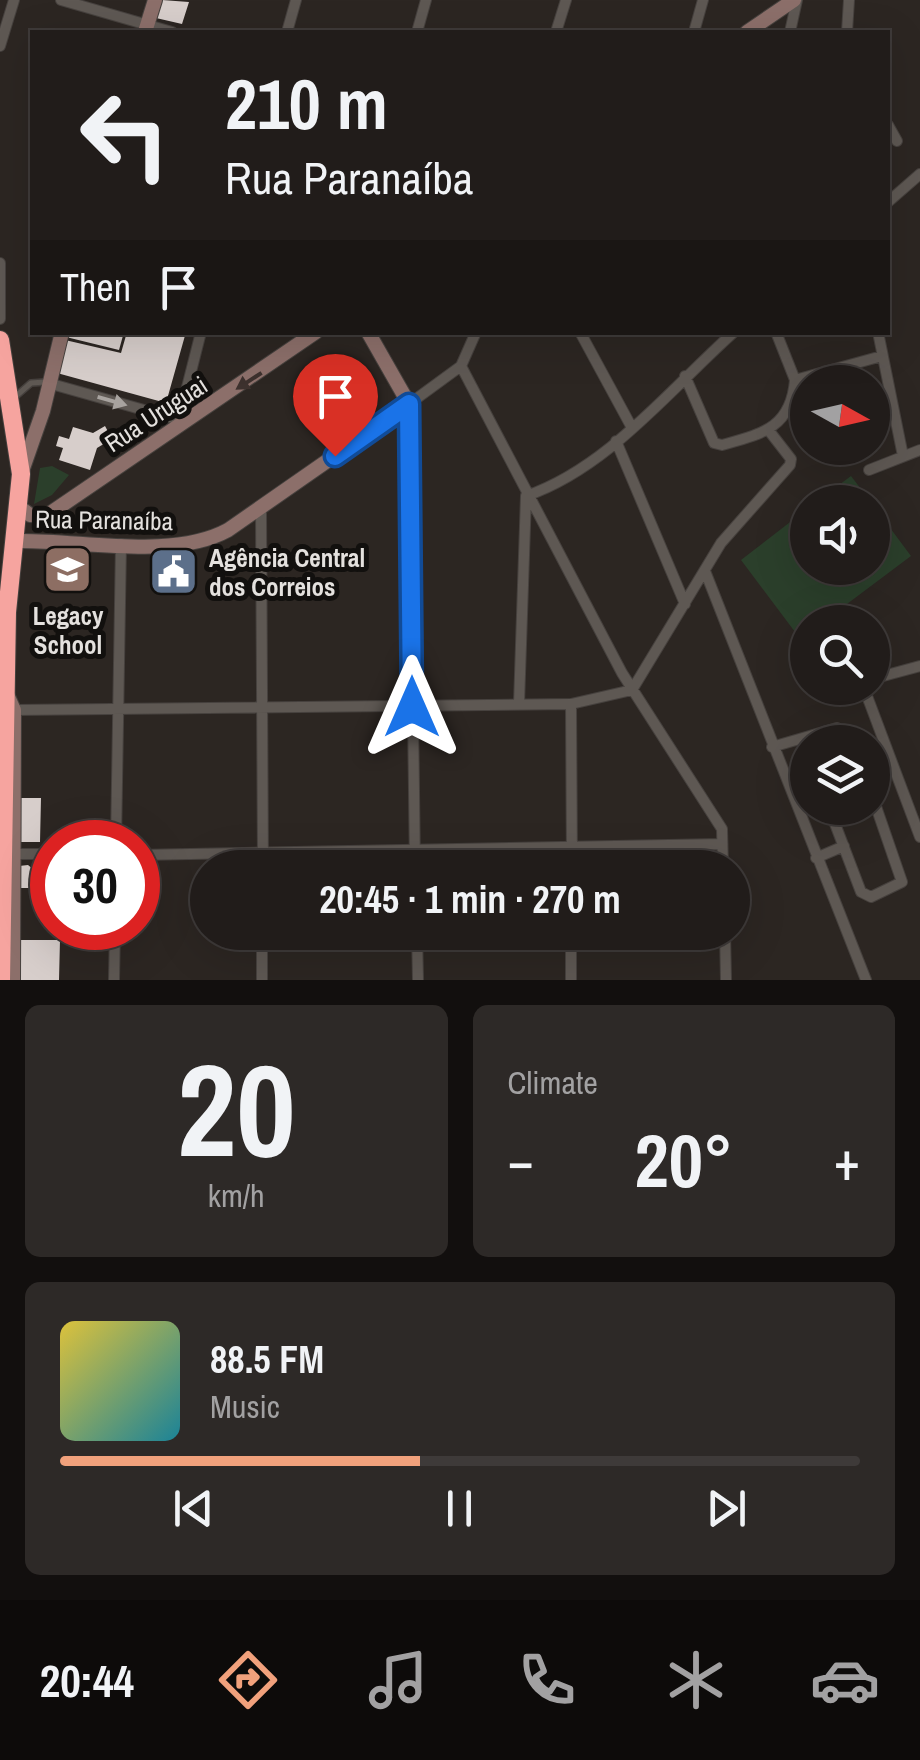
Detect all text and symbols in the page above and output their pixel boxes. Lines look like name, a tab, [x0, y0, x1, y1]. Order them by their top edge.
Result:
text: 210 m	[225, 57, 388, 151]
icon: left	[60, 70, 190, 200]
text: Rua Paranaíba	[225, 147, 473, 208]
icon: arrive	[151, 260, 206, 315]
text: Then	[60, 262, 131, 313]
pin	[293, 354, 378, 457]
north arrow	[790, 365, 890, 465]
map controls	[790, 365, 890, 825]
street label: Rua Uruguai	[98, 368, 214, 460]
icon: arrive	[308, 369, 363, 424]
one-way arrow	[235, 371, 262, 389]
one-way arrow	[97, 394, 128, 409]
button: sound	[790, 485, 890, 585]
street label: Rua Paranaíba	[35, 502, 174, 538]
place label: Agência Central dos Correios	[209, 541, 365, 604]
school or university icon: Legacy School	[42, 544, 94, 596]
public building icon: Agência Central dos Correios	[148, 546, 200, 598]
place label: Legacy School	[33, 599, 104, 662]
button: search	[790, 605, 890, 705]
position arrow	[360, 655, 464, 759]
button: layers	[790, 725, 890, 825]
speed limit sign: 30	[30, 820, 160, 950]
text: 20:45 · 1 min · 270 m	[319, 874, 621, 925]
text: 20	[177, 1021, 296, 1197]
text: Climate	[508, 1061, 598, 1104]
text: 20°	[635, 1109, 733, 1210]
text: −	[508, 1123, 534, 1197]
text: +	[834, 1123, 860, 1197]
text: km/h	[208, 1174, 265, 1217]
text: 88.5 FM	[210, 1334, 324, 1385]
text: Music	[210, 1385, 280, 1428]
icon: previous	[166, 1481, 221, 1536]
icon: pause	[432, 1481, 487, 1536]
icon: next	[699, 1481, 754, 1536]
icon: directions	[213, 1645, 283, 1715]
icon: music	[363, 1645, 433, 1715]
icon: phone	[512, 1645, 582, 1715]
icon: climate	[661, 1645, 731, 1715]
icon: car	[810, 1645, 880, 1715]
text: 20:44	[40, 1650, 134, 1711]

